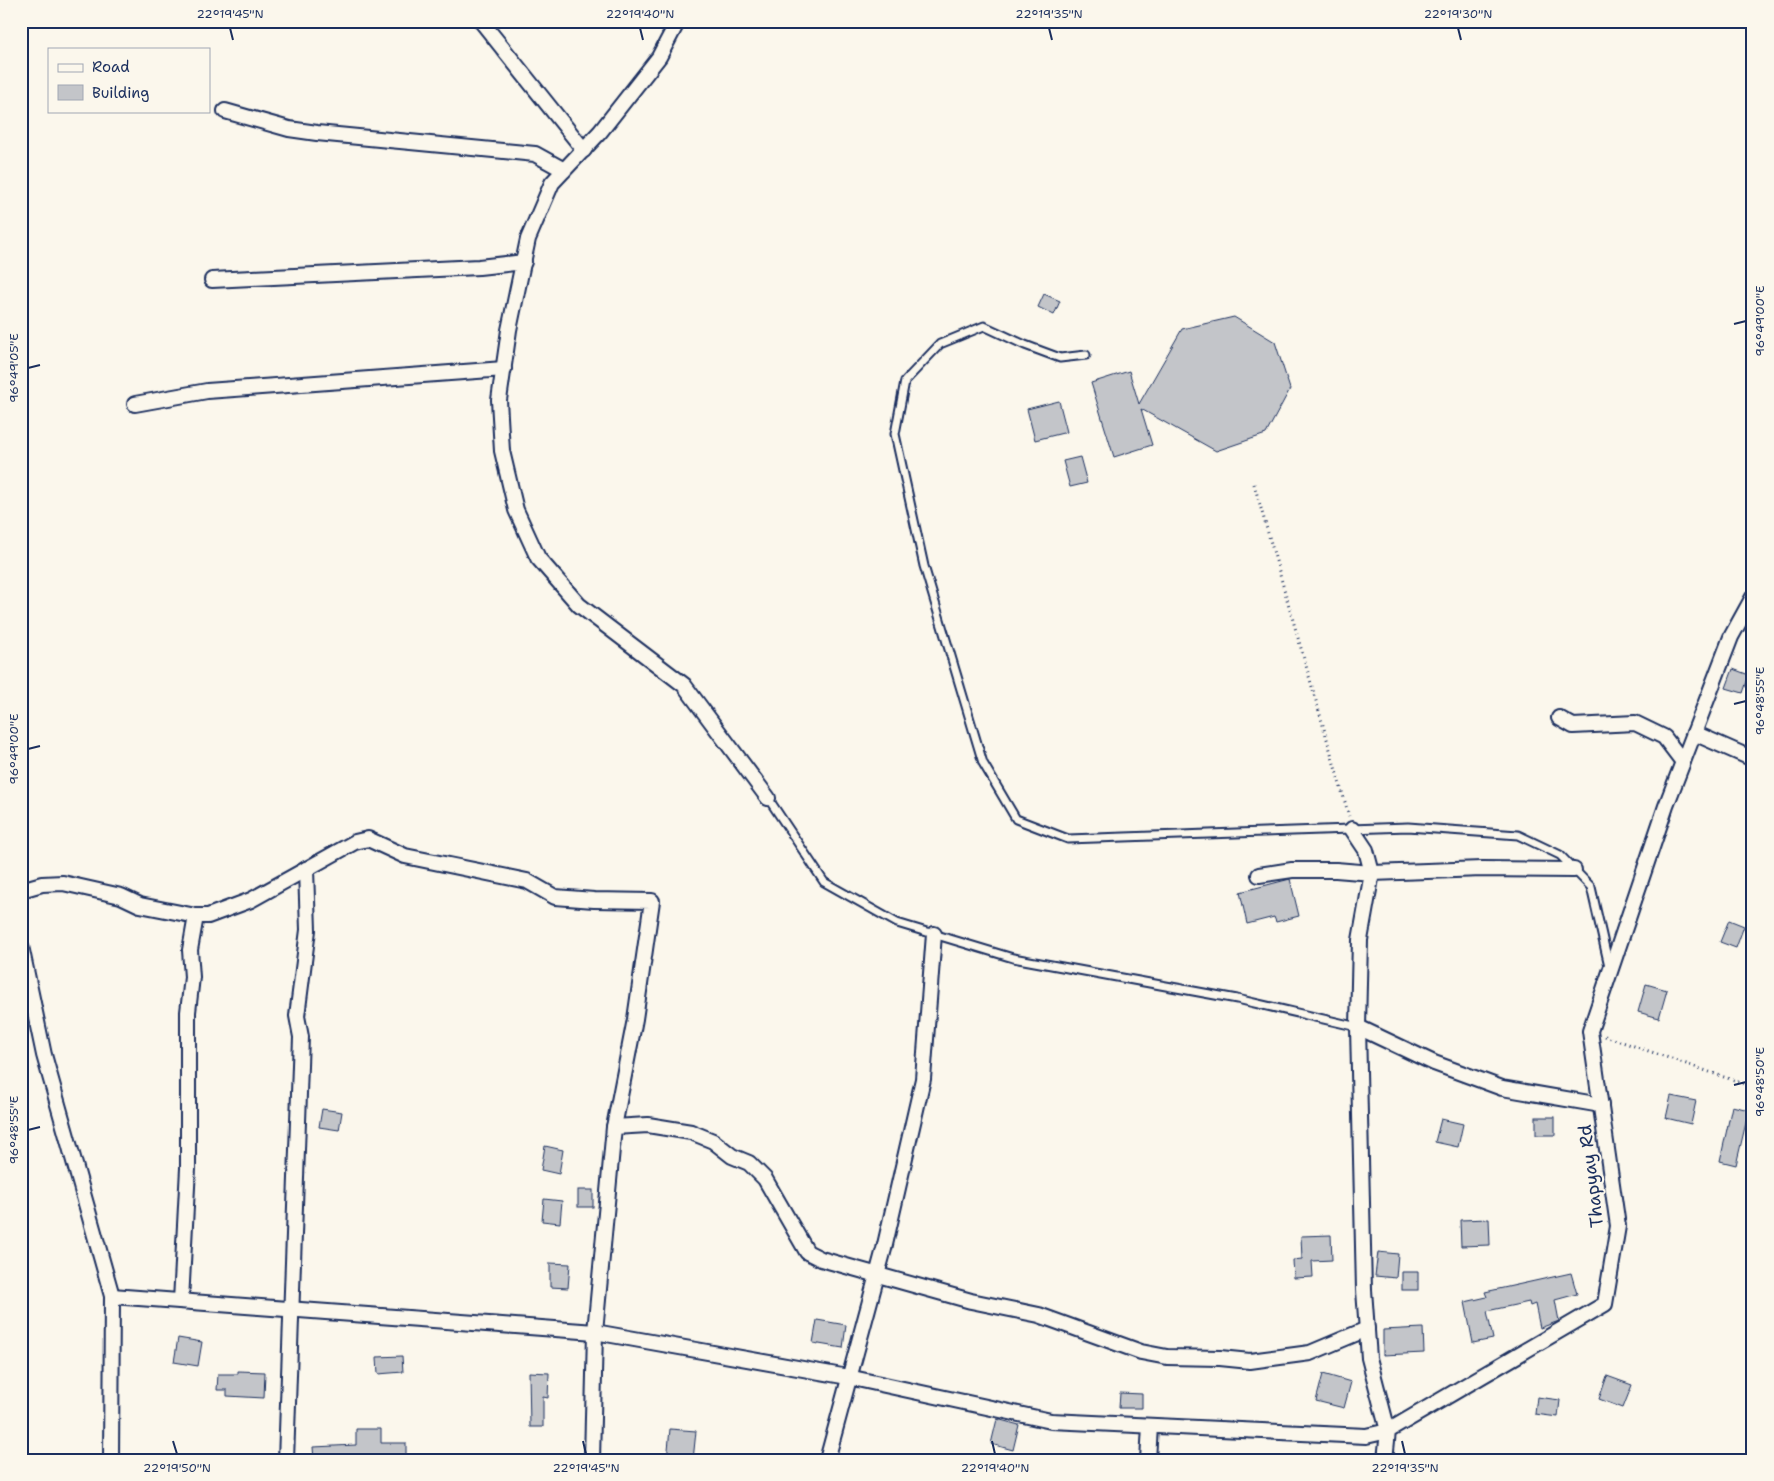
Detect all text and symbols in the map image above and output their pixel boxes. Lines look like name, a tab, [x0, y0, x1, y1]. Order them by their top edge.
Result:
text: 22°19'45"N	[196, 6, 264, 22]
text: 22°19'40"N	[606, 6, 674, 22]
text: 22°19'35"N	[1015, 6, 1083, 22]
text: 22°19'30"N	[1424, 6, 1492, 22]
legend	[48, 48, 210, 112]
text: Road	[92, 57, 130, 77]
text: Building	[92, 83, 149, 103]
text: 96°49'00"E	[1752, 286, 1768, 356]
text: 96°49'05"E	[6, 333, 22, 403]
text: 96°48'55"E	[1752, 667, 1768, 735]
text: 96°49'00"E	[6, 714, 22, 784]
text: 96°48'50"E	[1752, 1047, 1768, 1117]
text: 96°48'55"E	[6, 1096, 22, 1164]
street label: Thapyay Rd	[1573, 1123, 1609, 1229]
text: 22°19'50"N	[143, 1460, 211, 1476]
text: 22°19'45"N	[552, 1460, 620, 1476]
text: 22°19'40"N	[961, 1460, 1029, 1476]
text: 22°19'35"N	[1371, 1460, 1439, 1476]

